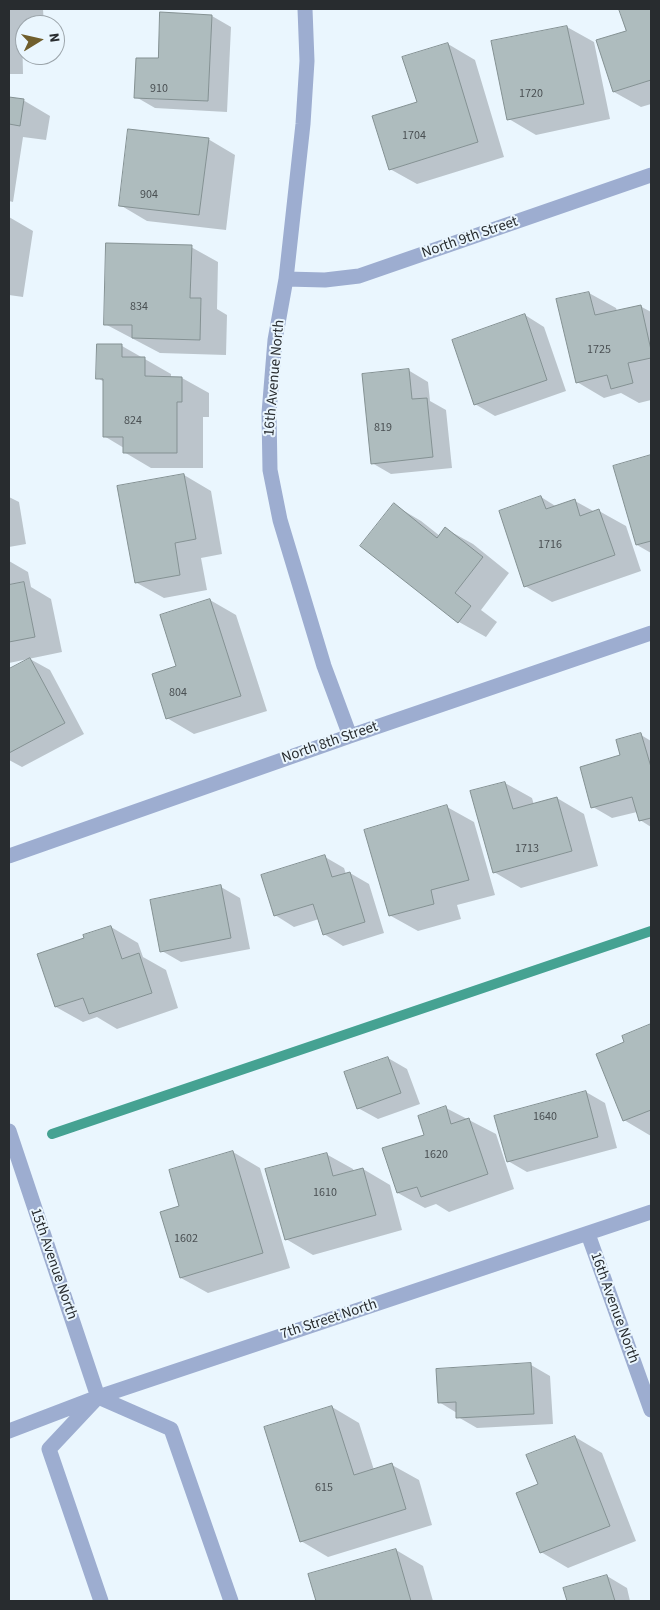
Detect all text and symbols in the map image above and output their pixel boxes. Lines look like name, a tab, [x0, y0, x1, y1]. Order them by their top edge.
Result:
north arrow	[15, 15, 65, 65]
text: N	[43, 32, 64, 44]
house number: 910	[150, 82, 168, 96]
house number: 1720	[519, 87, 543, 101]
house number: 1704	[402, 129, 426, 143]
house number: 904	[140, 188, 158, 202]
street label: North 9th Street	[420, 213, 520, 263]
house number: 834	[130, 300, 148, 314]
street label: 16th Avenue North	[261, 319, 289, 437]
house number: 1725	[587, 343, 611, 357]
house number: 824	[124, 414, 142, 428]
house number: 819	[374, 421, 392, 435]
house number: 1716	[538, 538, 562, 552]
house number: 804	[169, 686, 187, 700]
street label: North 8th Street	[280, 718, 380, 768]
house number: 1713	[515, 842, 539, 856]
house number: 1640	[533, 1110, 557, 1124]
house number: 1620	[424, 1148, 448, 1162]
house number: 1610	[313, 1186, 337, 1200]
street label: 15th Avenue North	[26, 1206, 80, 1322]
house number: 1602	[174, 1232, 198, 1246]
street label: 16th Avenue North	[586, 1250, 642, 1366]
street label: 7th Street North	[278, 1296, 380, 1344]
house number: 615	[315, 1481, 333, 1495]

